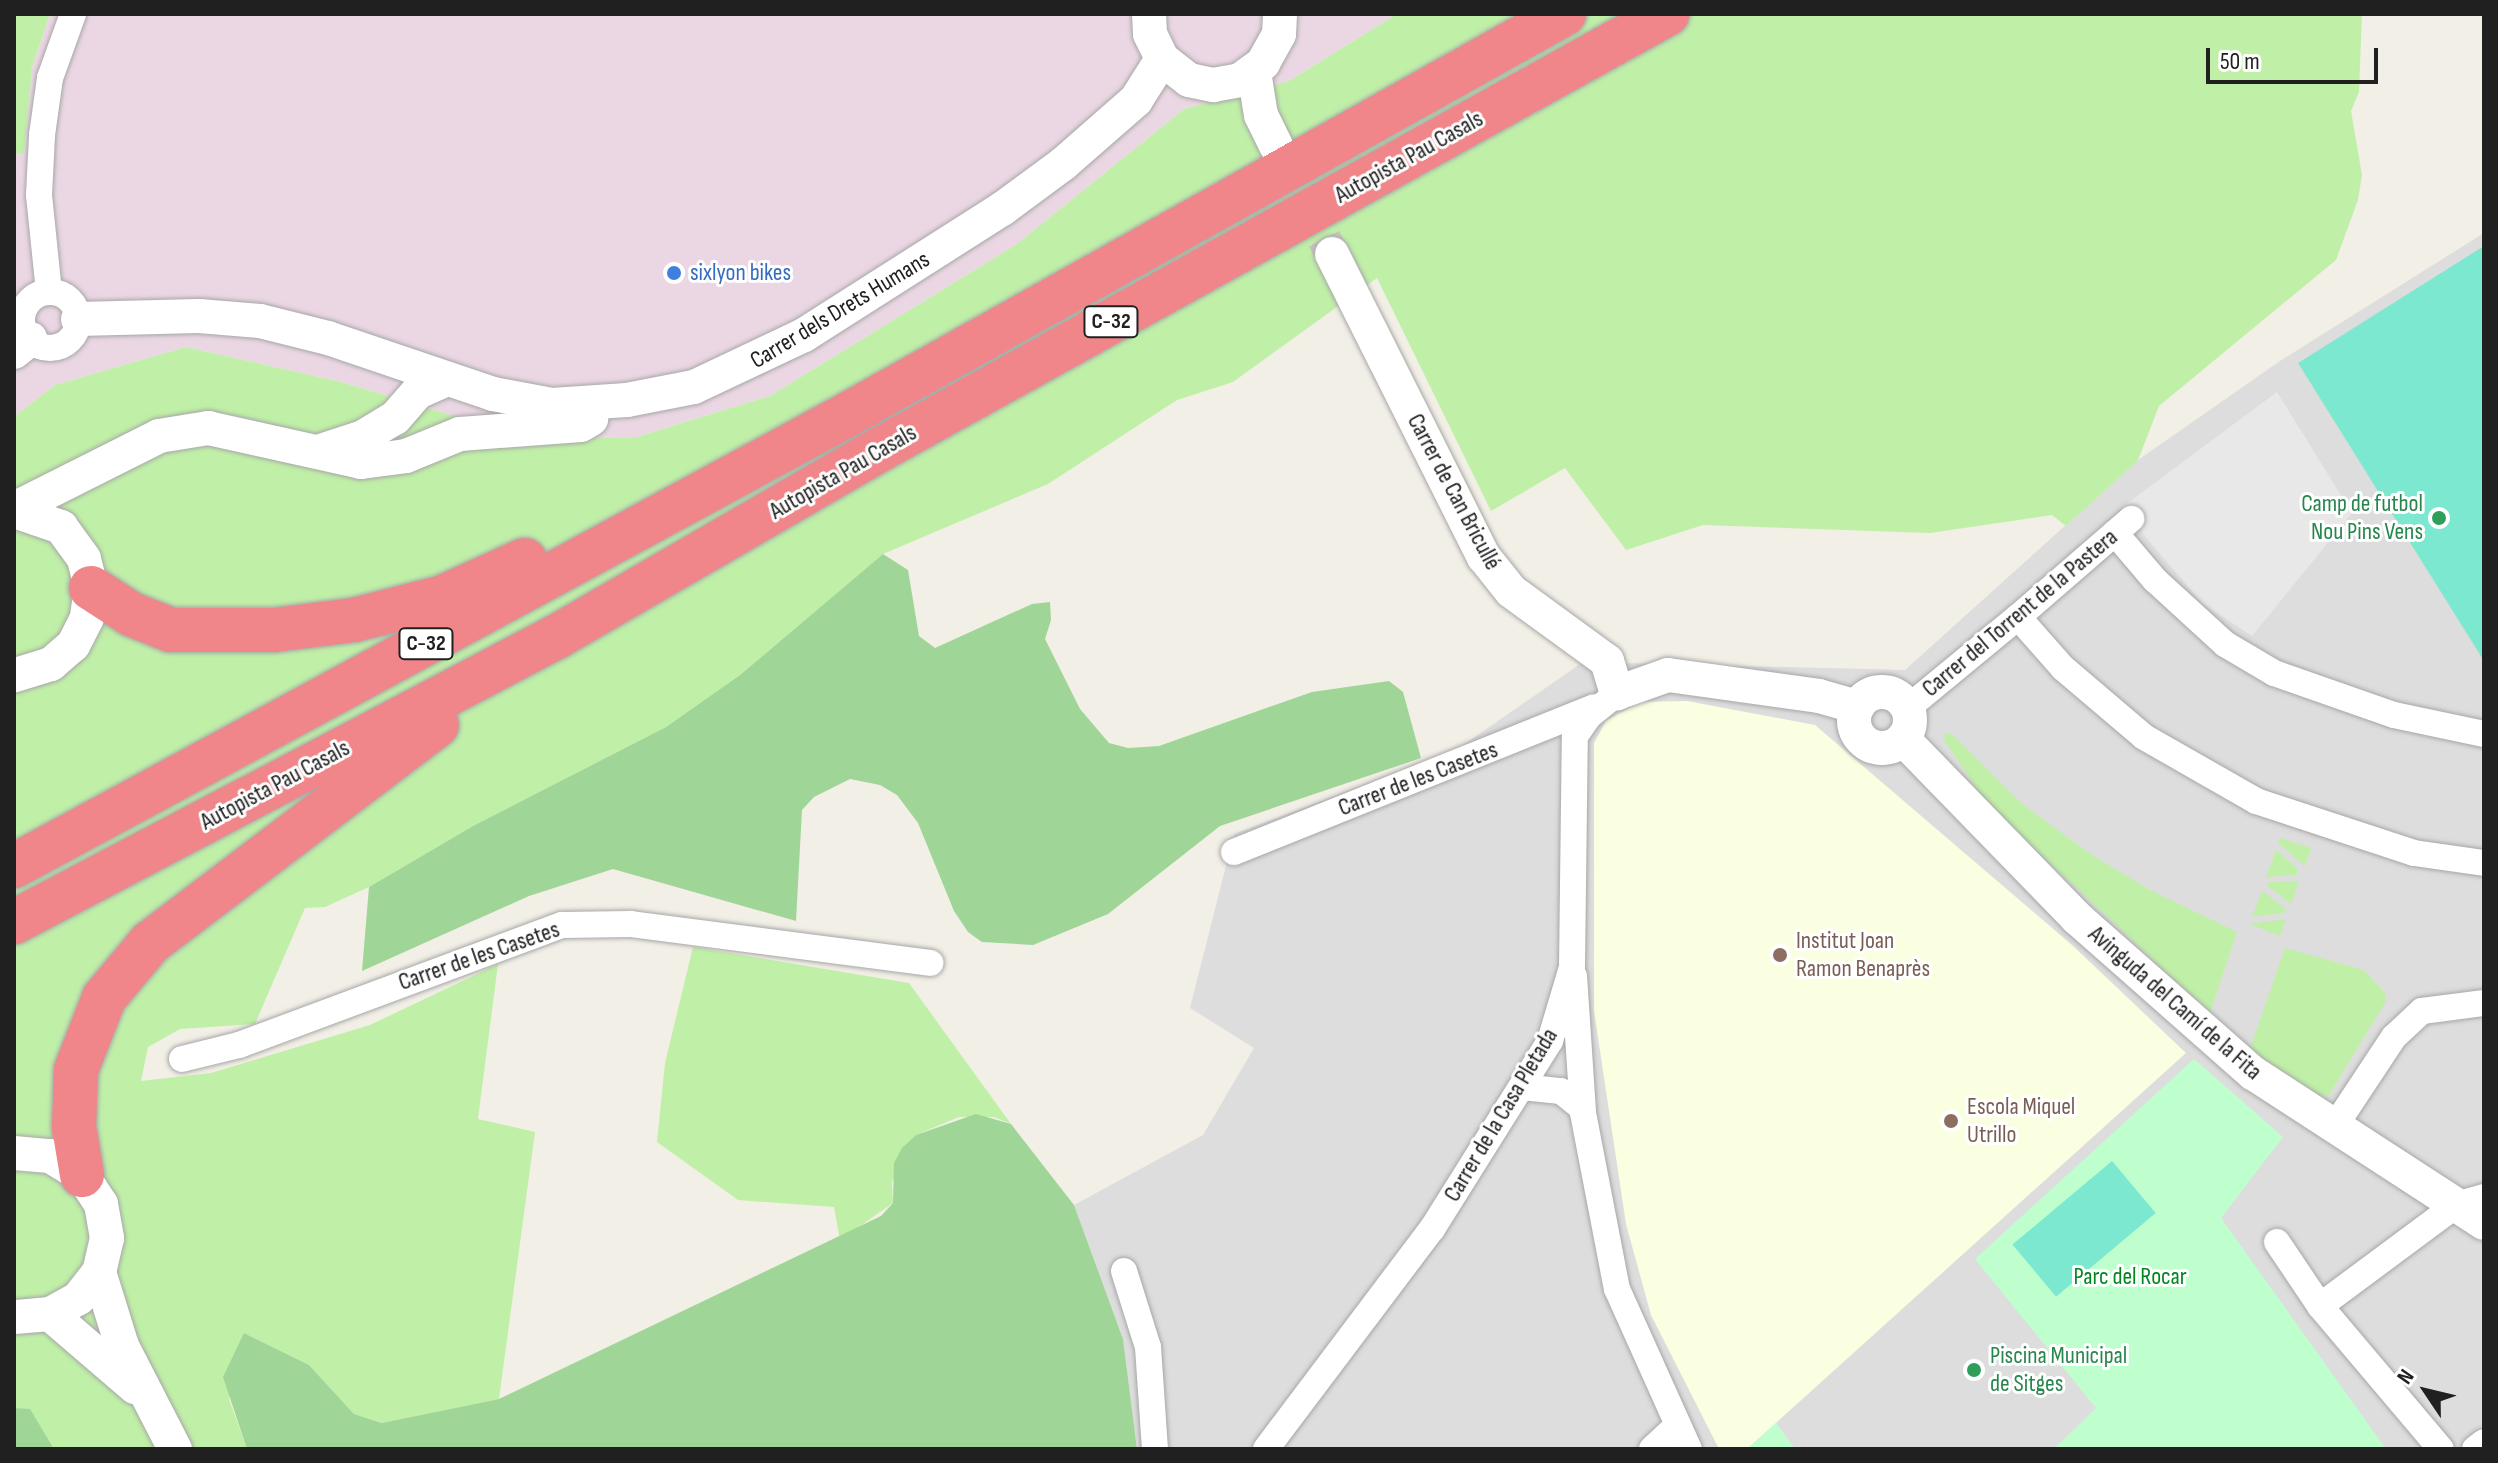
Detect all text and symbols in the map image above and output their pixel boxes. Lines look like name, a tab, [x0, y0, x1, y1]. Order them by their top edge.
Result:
scale bar	[2210, 32, 2382, 82]
text: 50 m	[2220, 47, 2260, 76]
street label: Autopista Pau Casals	[1330, 104, 1488, 210]
street label: Carrer dels Drets Humans	[745, 245, 935, 375]
place label: sixlyon bikes	[690, 259, 791, 287]
marker: sixlyon bikes	[665, 264, 683, 282]
road number: C-32	[1083, 304, 1139, 340]
street label: Carrer de Can Bricullé	[1401, 409, 1507, 575]
street label: Autopista Pau Casals	[764, 418, 922, 526]
place label: Camp de futbol Nou Pins Vens	[2301, 490, 2423, 546]
marker: Camp de futbol Nou Pins Vens	[2430, 509, 2448, 527]
street label: Carrer del Torrent de la Pastera	[1916, 523, 2124, 703]
road number: C-32	[398, 626, 454, 662]
street label: Autopista Pau Casals	[195, 734, 355, 836]
street label: Carrer de les Casetes	[1334, 735, 1502, 823]
street label: Carrer de les Casetes	[395, 915, 563, 997]
street label: Avinguda del Camí de la Fita	[2082, 920, 2268, 1086]
place label: Institut Joan Ramon Benaprès	[1796, 927, 1930, 983]
marker: Institut Joan Ramon Benaprès	[1771, 946, 1789, 964]
street label: Carrer de la Casa Pletada	[1438, 1023, 1564, 1207]
place label: Escola Miquel Utrillo	[1967, 1093, 2075, 1149]
marker: Escola Miquel Utrillo	[1942, 1112, 1960, 1130]
park label: Parc del Rocar	[2073, 1263, 2187, 1291]
place label: Piscina Municipal de Sitges	[1990, 1342, 2127, 1398]
north arrow	[2386, 1351, 2466, 1431]
marker: Piscina Municipal de Sitges	[1965, 1361, 1983, 1379]
text: N	[2392, 1364, 2420, 1390]

